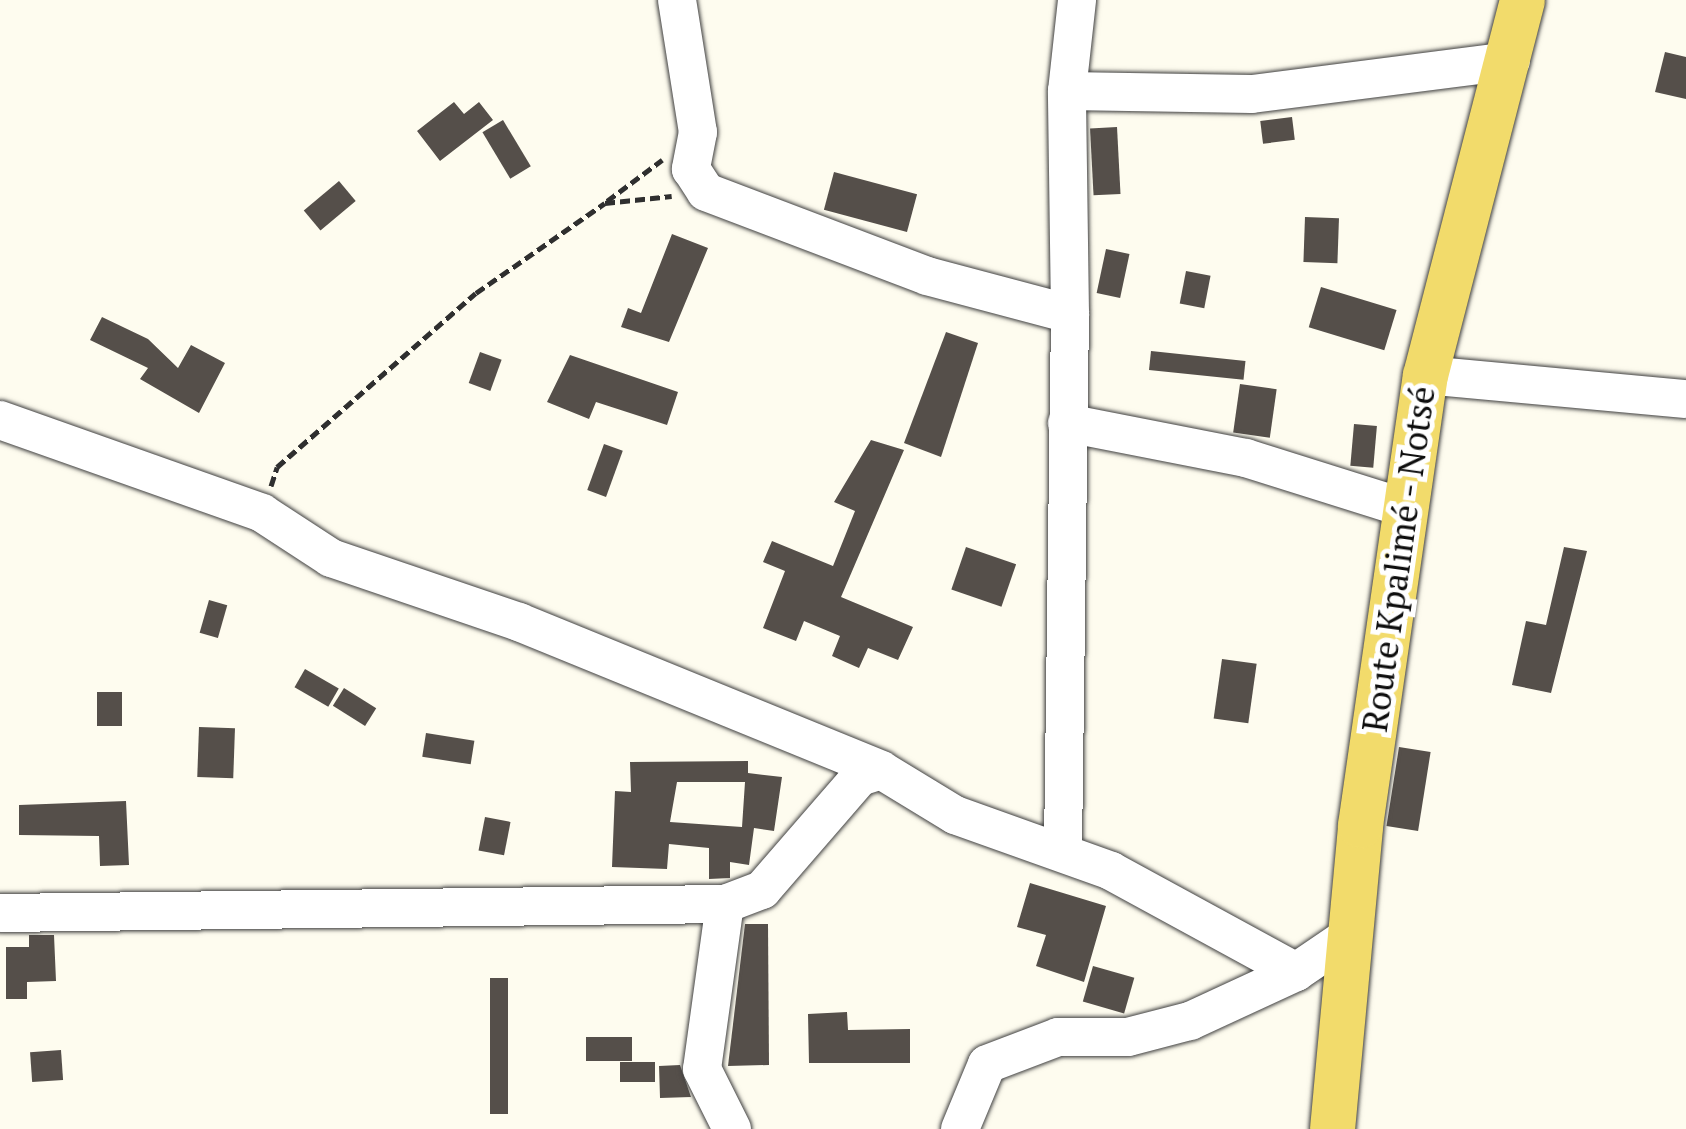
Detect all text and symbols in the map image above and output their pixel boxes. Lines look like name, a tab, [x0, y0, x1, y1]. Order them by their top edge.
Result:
street label: Route Kpalimé - Notsé	[1353, 382, 1443, 736]

